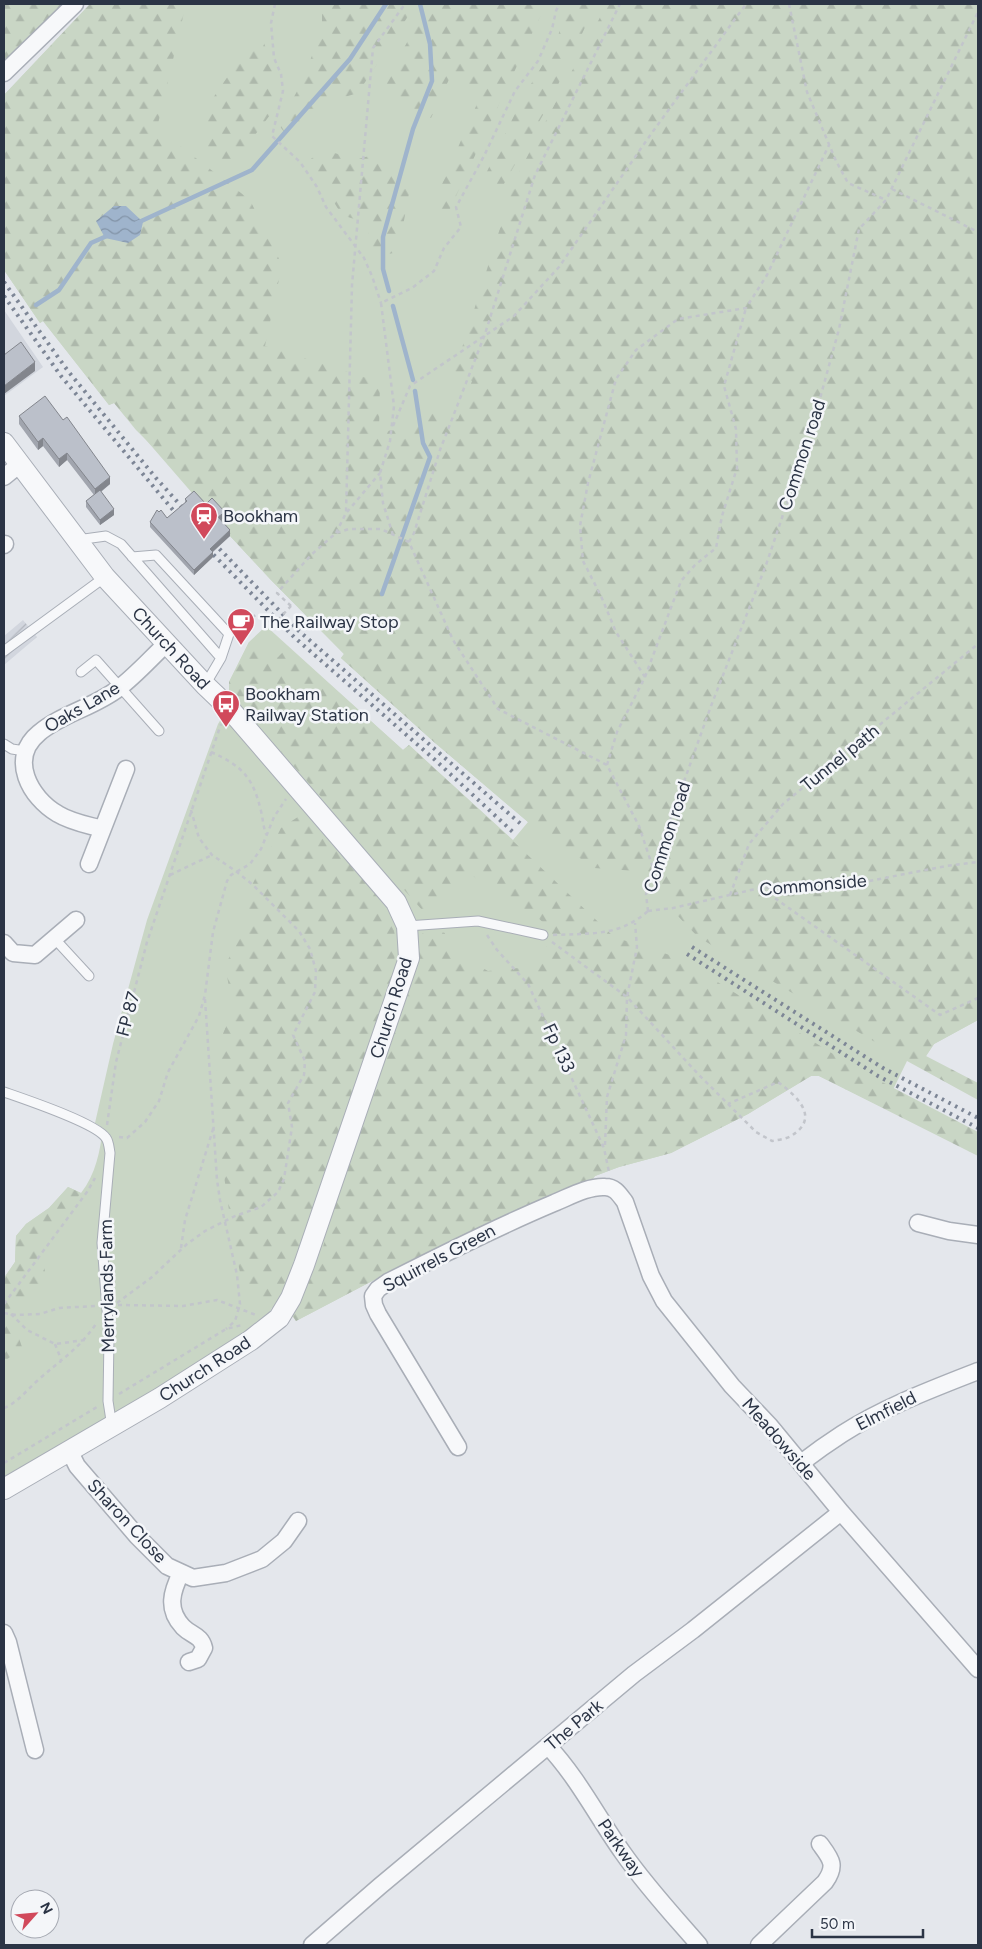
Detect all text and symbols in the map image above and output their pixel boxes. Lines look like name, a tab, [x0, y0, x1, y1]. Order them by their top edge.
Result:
street label: Common road	[774, 397, 830, 513]
station icon: Bookham	[189, 501, 219, 540]
place label: Bookham	[223, 505, 298, 527]
street label: Church Road	[127, 602, 215, 694]
cafe icon: The Railway Stop	[226, 607, 256, 646]
place label: The Railway Stop	[260, 611, 399, 633]
street label: Oaks Lane	[41, 677, 124, 737]
place label: Bookham Railway Station	[245, 683, 369, 726]
bus stop icon: Bookham Railway Station	[211, 689, 241, 728]
street label: Tunnel path	[796, 720, 884, 796]
street label: Common road	[639, 779, 695, 895]
street label: Commonside	[759, 869, 868, 901]
street label: Church Road	[365, 955, 417, 1061]
street label: FP 87	[112, 989, 145, 1039]
street label: Fp 133	[538, 1020, 580, 1076]
street label: Merrylands Farm	[95, 1219, 119, 1353]
street label: Squirrels Green	[379, 1219, 499, 1297]
street label: Church Road	[155, 1331, 255, 1407]
street label: Elmfield	[852, 1386, 920, 1436]
street label: Meadowside	[737, 1393, 821, 1485]
street label: Sharon Close	[83, 1474, 172, 1568]
street label: The Park	[541, 1694, 608, 1755]
street label: Parkway	[593, 1814, 649, 1882]
north arrow	[10, 1889, 60, 1939]
text: N	[36, 1900, 56, 1917]
scale bar	[812, 1906, 923, 1938]
text: 50 m	[820, 1915, 855, 1933]

